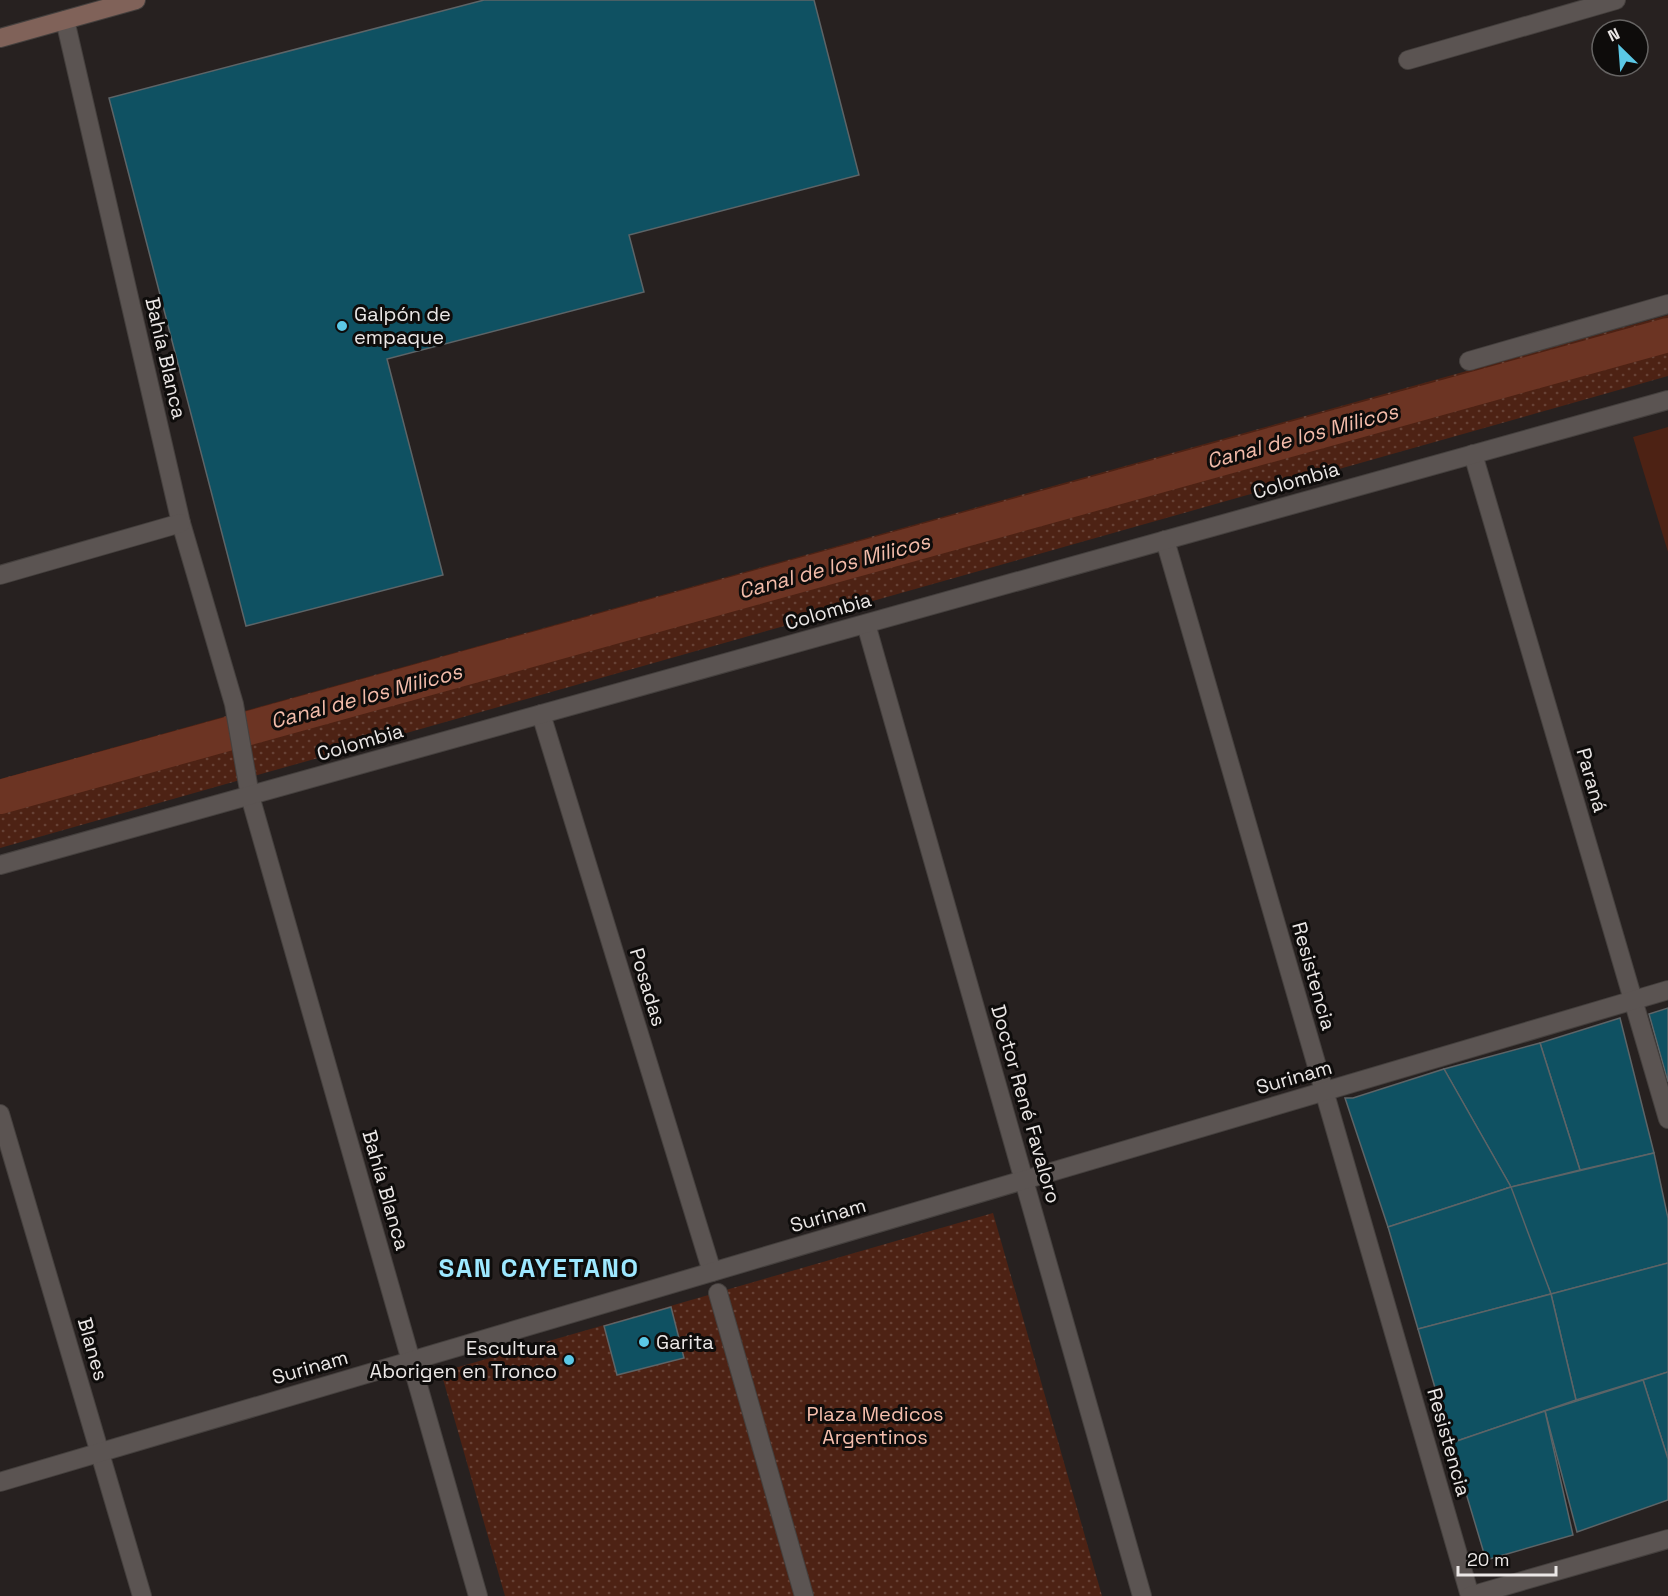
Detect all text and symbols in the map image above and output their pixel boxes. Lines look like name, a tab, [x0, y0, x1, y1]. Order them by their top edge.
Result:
north arrow	[1590, 18, 1650, 78]
text: N	[1605, 23, 1623, 47]
street label: Bahía Blanca	[139, 295, 193, 421]
place label: Galpón de empaque	[354, 301, 451, 350]
marker: Galpón de empaque	[335, 319, 349, 333]
water label: Canal de los Milicos	[1203, 397, 1402, 475]
street label: Colombia	[1250, 455, 1342, 505]
water label: Canal de los Milicos	[735, 527, 934, 605]
street label: Colombia	[782, 586, 874, 636]
water label: Canal de los Milicos	[267, 657, 466, 735]
street label: Colombia	[314, 717, 406, 767]
street label: Paraná	[1570, 745, 1614, 815]
street label: Resistencia	[1286, 919, 1342, 1033]
street label: Posadas	[624, 945, 672, 1029]
street label: Doctor René Favaloro	[985, 1002, 1067, 1206]
street label: Surinam	[1253, 1054, 1335, 1100]
street label: Bahía Blanca	[356, 1127, 416, 1253]
street label: Surinam	[787, 1192, 869, 1238]
district label: SAN CAYETANO	[438, 1251, 640, 1285]
street label: Blanes	[72, 1315, 114, 1383]
place label: Garita	[656, 1329, 714, 1355]
place label: Escultura Aborigen en Tronco	[370, 1335, 557, 1384]
marker: Garita	[637, 1335, 651, 1349]
street label: Surinam	[269, 1344, 351, 1390]
marker: Escultura Aborigen en Tronco	[562, 1353, 576, 1367]
street label: Resistencia	[1421, 1385, 1477, 1499]
park label: Plaza Medicos Argentinos	[806, 1401, 944, 1450]
scale bar	[1458, 1539, 1556, 1577]
text: 20 m	[1467, 1548, 1510, 1571]

